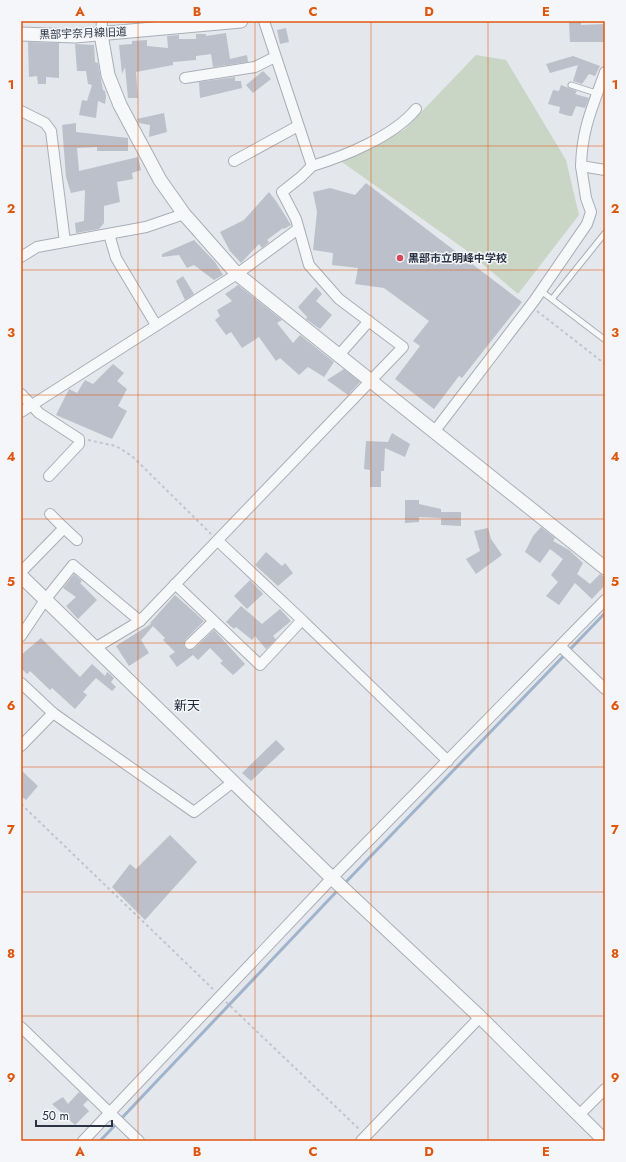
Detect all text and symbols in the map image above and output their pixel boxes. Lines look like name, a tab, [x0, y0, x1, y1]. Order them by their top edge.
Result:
text: A	[74, 2, 85, 21]
text: B	[193, 2, 202, 21]
text: C	[308, 2, 318, 21]
text: D	[424, 2, 434, 21]
text: E	[542, 2, 550, 21]
street label: 黒部宇奈月線旧道	[39, 23, 127, 43]
text: 1	[8, 75, 14, 94]
text: 1	[612, 75, 618, 94]
text: 2	[7, 199, 15, 218]
text: 2	[611, 199, 619, 218]
place label: 黒部市立明峰中学校	[408, 250, 507, 266]
marker: 黒部市立明峰中学校	[395, 253, 405, 263]
text: 3	[7, 323, 15, 342]
text: 3	[611, 323, 619, 342]
text: 4	[6, 447, 16, 466]
text: 4	[610, 447, 620, 466]
text: 5	[7, 572, 15, 591]
text: 5	[611, 572, 619, 591]
text: 6	[7, 696, 16, 715]
district label: 新天	[174, 696, 200, 715]
text: 6	[611, 696, 620, 715]
text: 7	[7, 820, 15, 839]
text: 7	[611, 820, 619, 839]
text: 8	[7, 944, 15, 963]
text: 8	[611, 944, 619, 963]
text: 9	[7, 1068, 16, 1087]
text: 9	[611, 1068, 620, 1087]
scale bar	[36, 1102, 112, 1128]
text: 50 m	[42, 1107, 69, 1125]
text: A	[74, 1142, 85, 1161]
text: B	[193, 1142, 202, 1161]
text: C	[308, 1142, 318, 1161]
text: D	[424, 1142, 434, 1161]
text: E	[542, 1142, 550, 1161]

